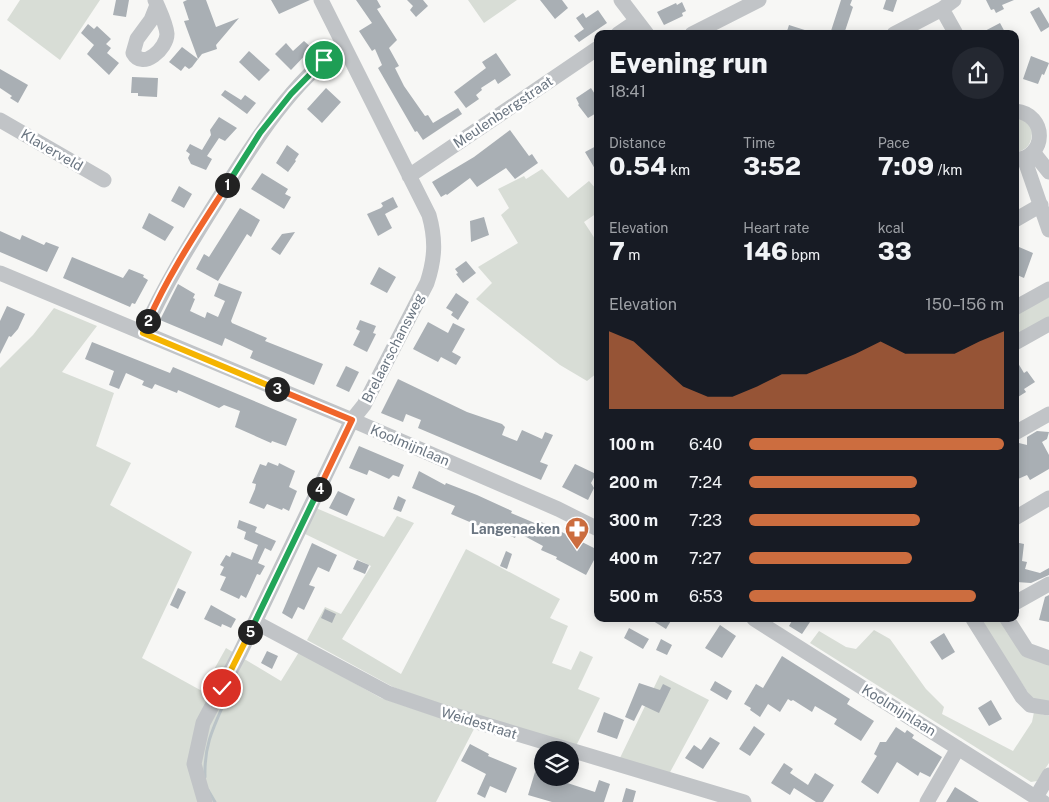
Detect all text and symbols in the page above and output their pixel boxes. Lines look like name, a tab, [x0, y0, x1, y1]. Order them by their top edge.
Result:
pin	[303, 39, 345, 81]
icon: arrive	[310, 46, 338, 74]
text: Evening run	[609, 46, 768, 79]
button: share	[952, 47, 1004, 99]
street label: Meulenbergstraat	[450, 73, 556, 151]
text: 18:41	[609, 82, 646, 101]
street label: Klaverveld	[18, 126, 86, 174]
text: Distance	[609, 135, 666, 151]
text: Time	[743, 135, 775, 151]
text: Pace	[878, 135, 910, 151]
text: 0.54	[609, 151, 667, 181]
text: 3:52	[743, 151, 801, 181]
text: 7:09	[878, 151, 934, 181]
text: km	[667, 162, 690, 178]
text: /km	[934, 162, 962, 178]
pin: 1	[214, 172, 240, 198]
text: 1	[225, 177, 231, 193]
text: Elevation	[609, 220, 668, 236]
text: Heart rate	[743, 220, 810, 236]
text: kcal	[878, 220, 905, 236]
text: 7	[609, 236, 625, 266]
text: 146	[743, 236, 788, 266]
text: 33	[878, 236, 912, 266]
text: m	[625, 247, 640, 263]
text: bpm	[788, 247, 820, 263]
street label: Brelaarschansweg	[359, 290, 428, 405]
text: Elevation	[609, 295, 677, 314]
text: 150–156 m	[925, 295, 1004, 314]
pin: 2	[136, 308, 160, 334]
text: 2	[144, 313, 153, 329]
pin: 3	[264, 376, 290, 402]
text: 3	[273, 381, 282, 397]
street label: Koolmijnlaan	[368, 421, 452, 469]
text: 100 m	[609, 435, 654, 454]
text: 6:40	[689, 435, 722, 454]
text: 200 m	[609, 473, 658, 492]
text: 7:24	[689, 473, 722, 492]
pin: 4	[306, 476, 332, 502]
text: 4	[315, 481, 324, 497]
text: 300 m	[609, 511, 658, 530]
text: 7:23	[689, 511, 722, 530]
pharmacy icon: Langenaeken	[564, 516, 590, 550]
place label: Langenaeken	[471, 521, 560, 537]
text: 400 m	[609, 549, 658, 568]
text: 7:27	[689, 549, 722, 568]
text: 500 m	[609, 587, 658, 606]
text: 6:53	[689, 587, 723, 606]
pin: 5	[238, 620, 262, 644]
text: 5	[246, 624, 255, 640]
pin	[201, 667, 243, 709]
icon: check	[208, 674, 236, 702]
street label: Koolmijnlaan	[859, 681, 939, 739]
street label: Weidestraat	[439, 704, 519, 742]
map controls	[534, 741, 579, 786]
button: layers	[534, 741, 579, 786]

